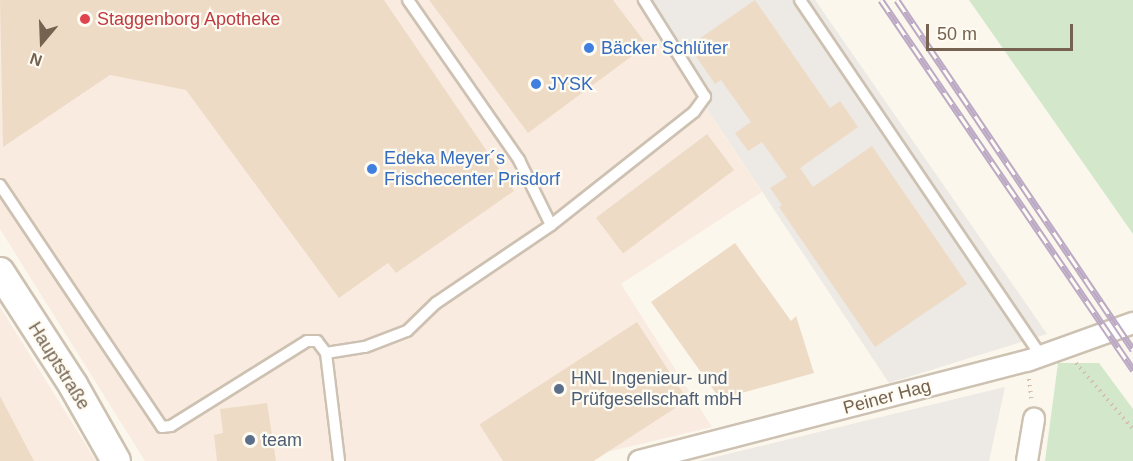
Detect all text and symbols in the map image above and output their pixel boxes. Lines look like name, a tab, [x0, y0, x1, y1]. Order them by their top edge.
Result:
place label: Staggenborg Apotheke	[97, 8, 281, 30]
north arrow	[12, 12, 72, 72]
marker: Staggenborg Apotheke	[78, 12, 92, 26]
scale bar	[929, 12, 1076, 50]
text: 50 m	[937, 24, 977, 44]
place label: Bäcker Schlüter	[601, 37, 728, 59]
marker: Bäcker Schlüter	[582, 41, 596, 55]
text: N	[28, 50, 44, 69]
place label: JYSK	[548, 73, 593, 95]
marker: JYSK	[529, 77, 543, 91]
place label: Edeka Meyer´s Frischecenter Prisdorf	[384, 148, 560, 190]
marker: Edeka Meyer´s Frischecenter Prisdorf	[365, 162, 379, 176]
street label: Hauptstraße	[24, 318, 94, 414]
place label: HNL Ingenieur- und Prüfgesellschaft mbH	[571, 368, 742, 410]
street label: Peiner Hag	[841, 375, 933, 419]
marker: HNL Ingenieur- und Prüfgesellschaft mbH	[552, 382, 566, 396]
place label: team	[262, 429, 302, 451]
marker: team	[243, 433, 257, 447]

